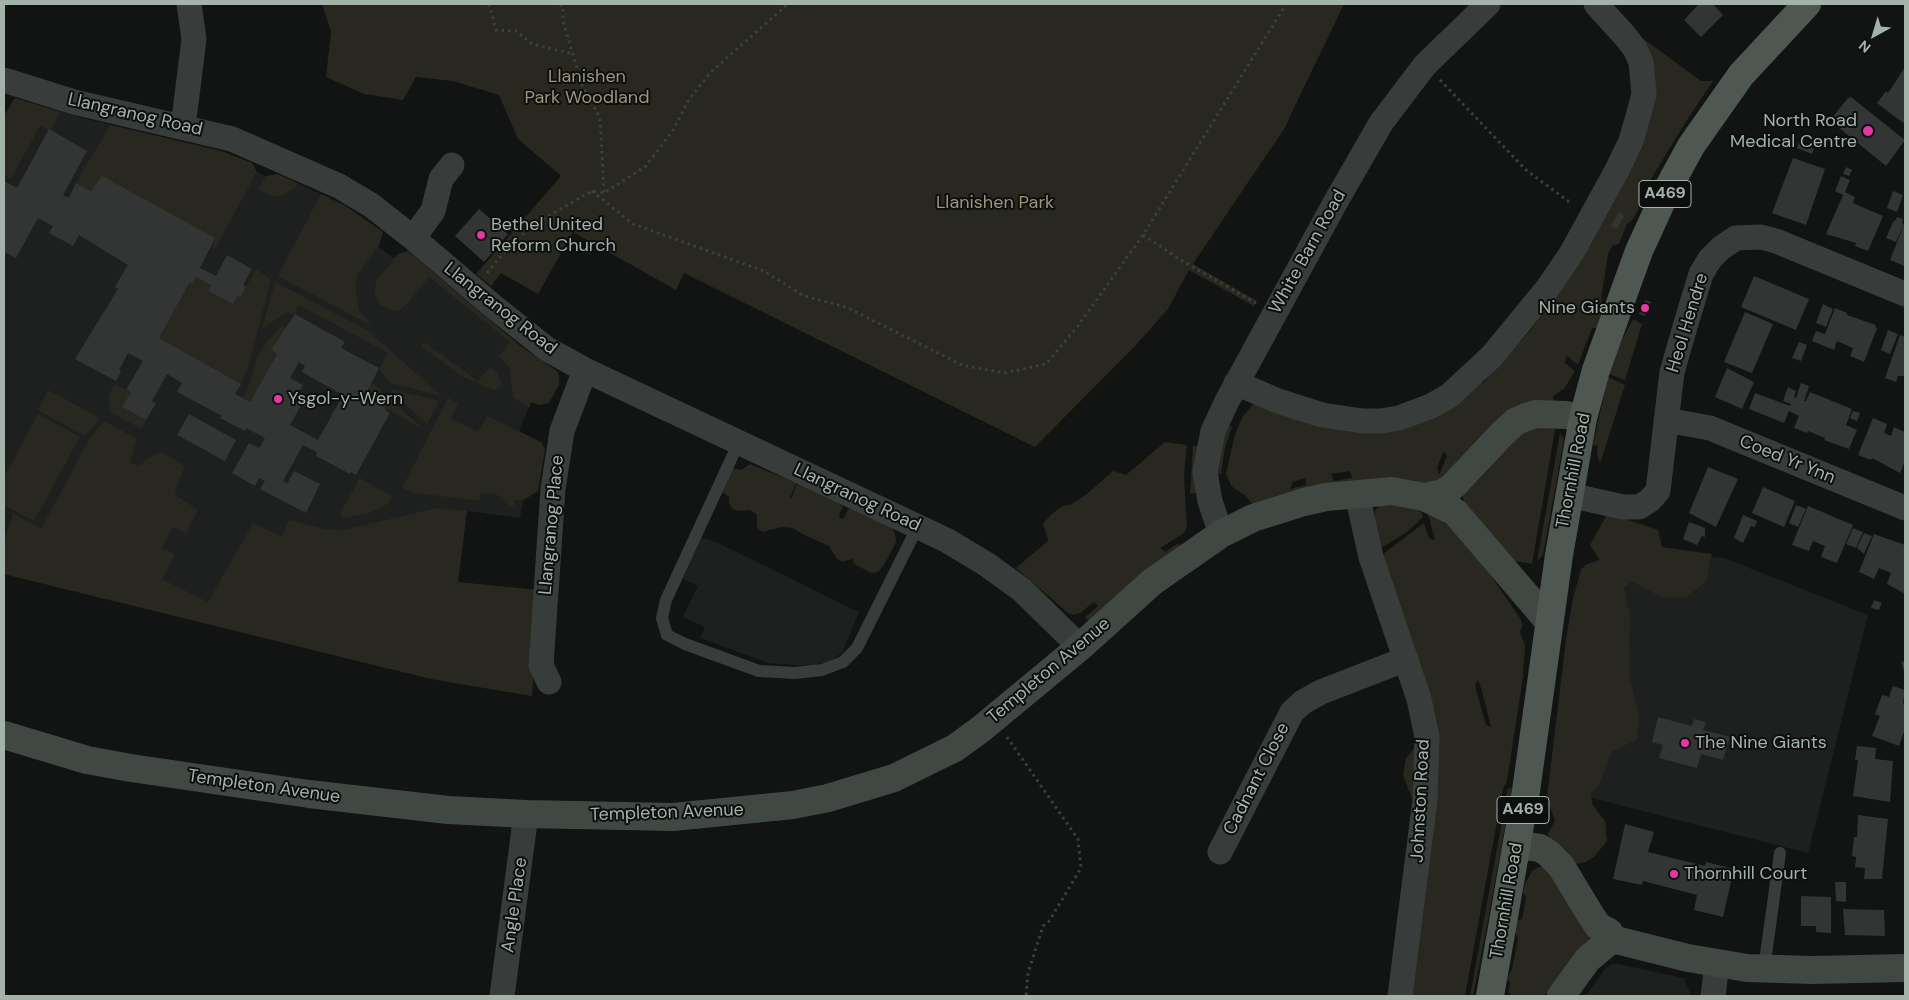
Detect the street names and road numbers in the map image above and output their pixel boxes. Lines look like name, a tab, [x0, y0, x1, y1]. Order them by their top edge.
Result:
street label: Llangranog Road	[66, 89, 204, 141]
road number: A469	[1639, 180, 1691, 208]
street label: White Barn Road	[1265, 186, 1351, 318]
street label: Llangranog Road	[439, 258, 561, 360]
street label: Heol Hendre	[1663, 271, 1713, 375]
street label: Thornhill Road	[1552, 411, 1596, 531]
street label: Coed Yr Ynn	[1736, 431, 1838, 489]
street label: Llangranog Place	[535, 454, 569, 596]
street label: Llangranog Road	[790, 459, 924, 537]
street label: Templeton Avenue	[983, 613, 1115, 729]
street label: Cadnant Close	[1219, 719, 1295, 839]
street label: Johnston Road	[1407, 739, 1435, 863]
street label: Templeton Avenue	[186, 766, 342, 808]
road number: A469	[1497, 796, 1549, 824]
street label: Templeton Avenue	[590, 800, 744, 826]
street label: Thornhill Road	[1486, 841, 1528, 961]
street label: Angle Place	[498, 856, 532, 954]

